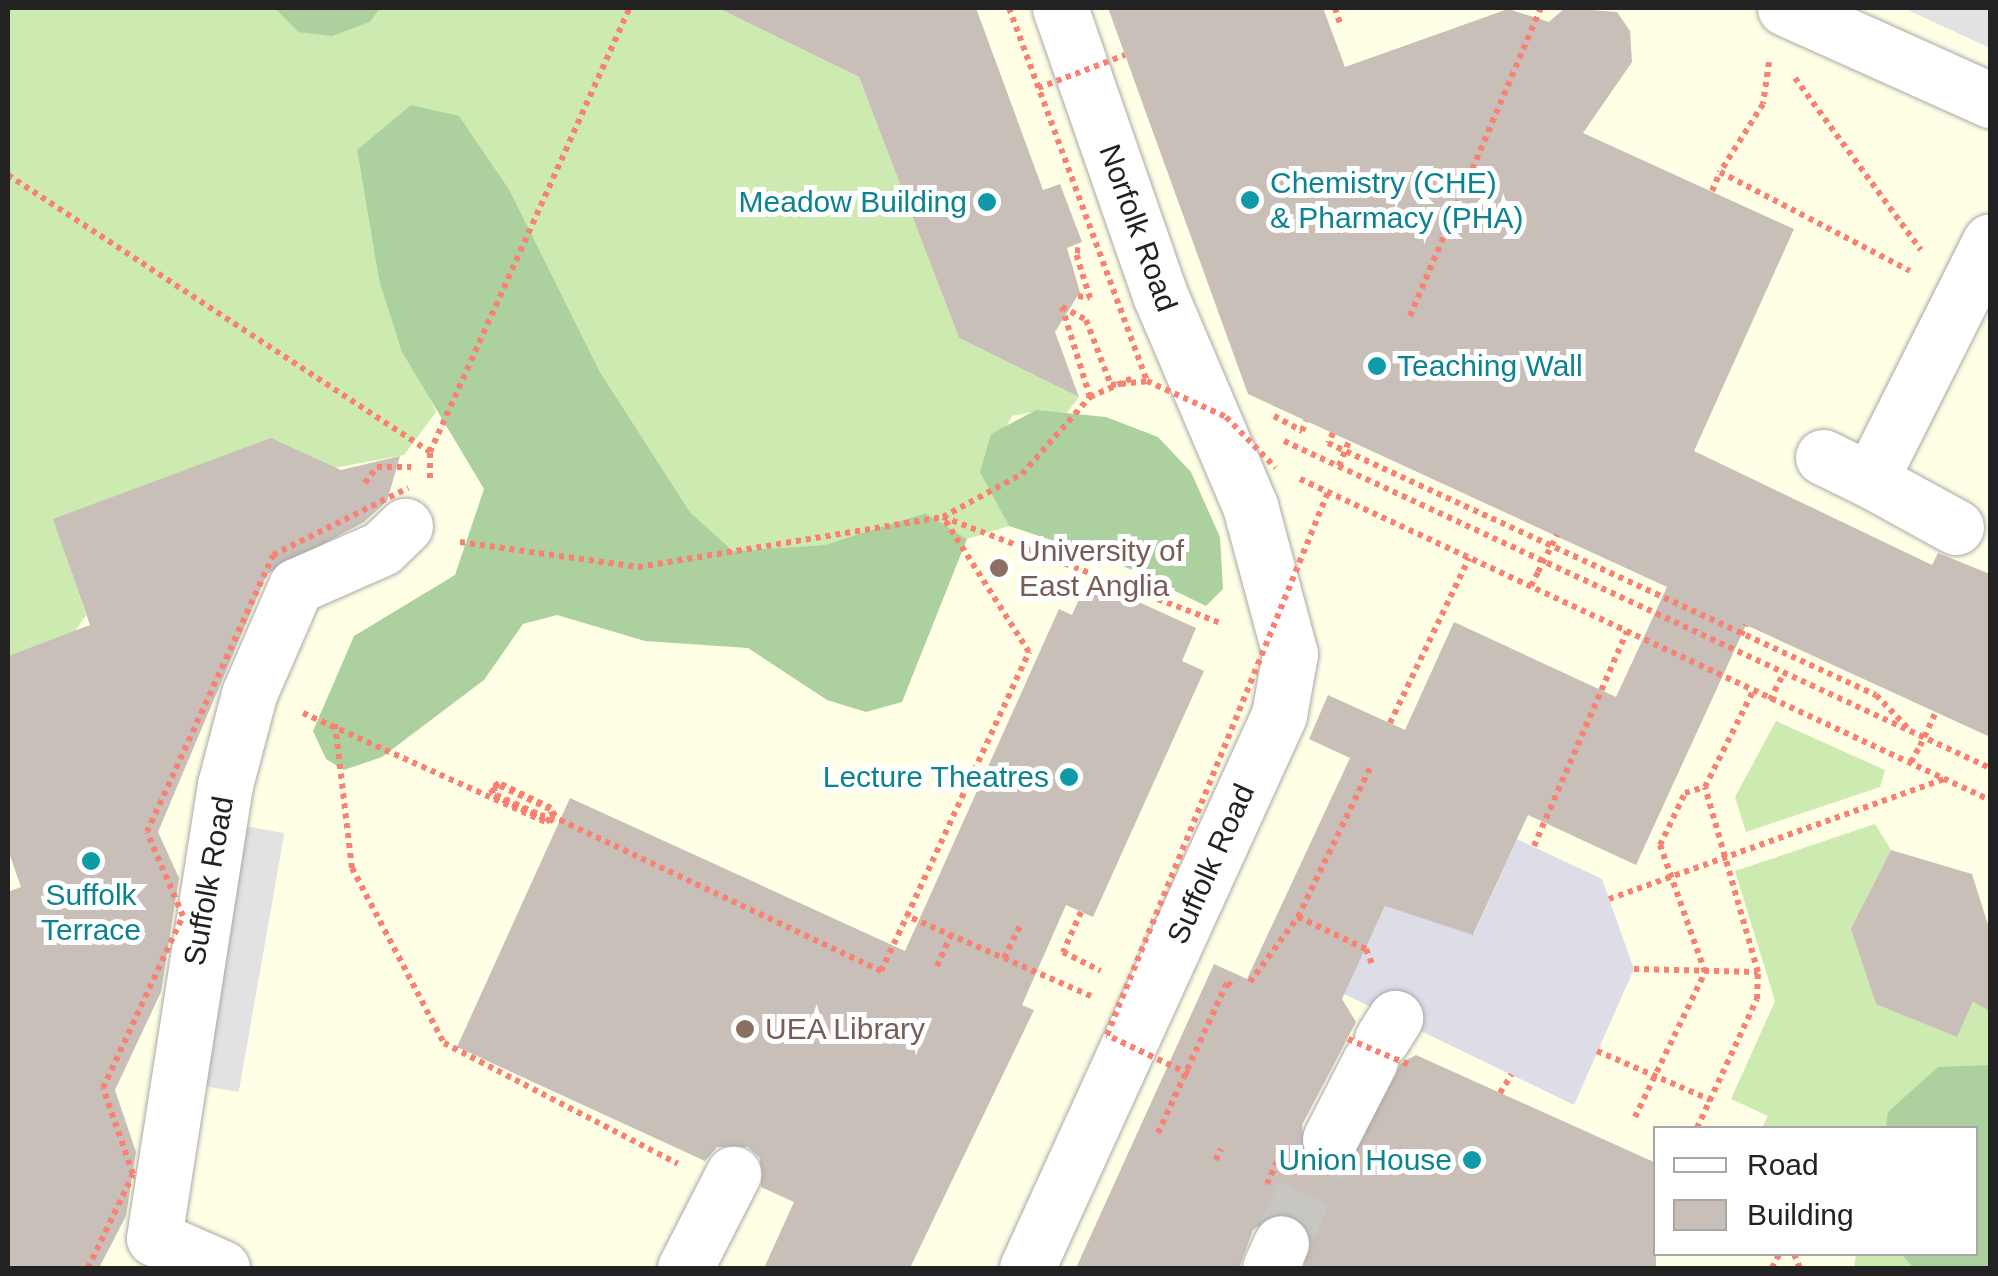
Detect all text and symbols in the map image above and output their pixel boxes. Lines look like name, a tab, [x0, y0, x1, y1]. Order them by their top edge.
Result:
street label: Norfolk Road	[1091, 140, 1185, 316]
place label: Chemistry (CHE) & Pharmacy (PHA)	[1270, 165, 1523, 236]
place label: Meadow Building	[739, 184, 967, 220]
marker: Chemistry (CHE) & Pharmacy (PHA)	[1239, 189, 1261, 211]
marker: Meadow Building	[976, 191, 998, 213]
place label: Teaching Wall	[1397, 348, 1583, 384]
marker: Teaching Wall	[1366, 355, 1388, 377]
place label: University of East Anglia	[1019, 533, 1184, 604]
marker: University of East Anglia	[988, 557, 1010, 579]
place label: Lecture Theatres	[822, 759, 1049, 795]
marker: Lecture Theatres	[1058, 766, 1080, 788]
street label: Suffolk Road	[1160, 778, 1262, 950]
street label: Suffolk Road	[176, 794, 242, 968]
marker: Suffolk Terrace	[80, 850, 102, 872]
place label: Suffolk Terrace	[41, 877, 141, 948]
place label: UEA Library	[765, 1011, 927, 1047]
marker: UEA Library	[734, 1018, 756, 1040]
legend	[1653, 1126, 1978, 1256]
place label: Union House	[1279, 1142, 1452, 1178]
text: Road	[1747, 1148, 1819, 1181]
marker: Union House	[1461, 1149, 1483, 1171]
text: Building	[1747, 1198, 1854, 1231]

